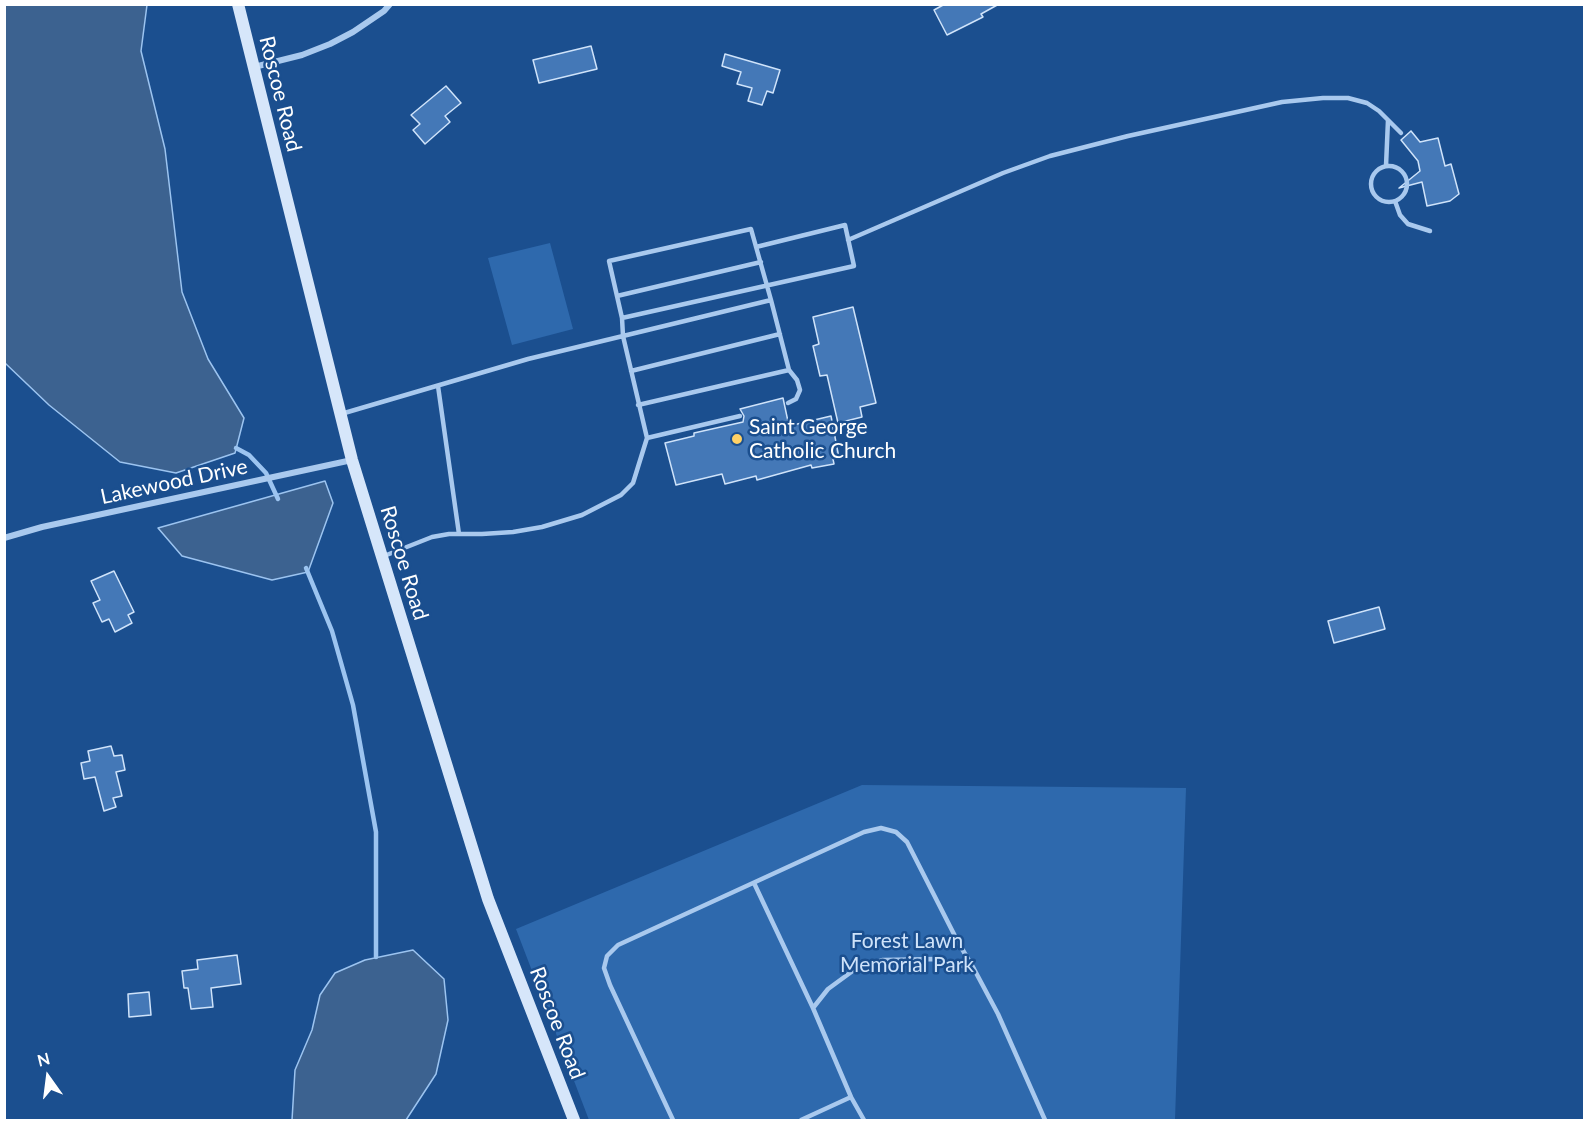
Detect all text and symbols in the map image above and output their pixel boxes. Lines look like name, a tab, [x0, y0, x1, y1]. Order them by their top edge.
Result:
street label: Roscoe Road	[253, 34, 307, 154]
place label: Saint George Catholic Church	[749, 414, 896, 464]
marker: Saint George Catholic Church	[730, 432, 744, 446]
street label: Lakewood Drive	[98, 454, 250, 510]
street label: Roscoe Road	[375, 503, 433, 623]
park label: Forest Lawn Memorial Park	[840, 928, 974, 978]
street label: Roscoe Road	[524, 963, 590, 1083]
north arrow	[18, 1047, 78, 1107]
text: N	[35, 1048, 52, 1070]

